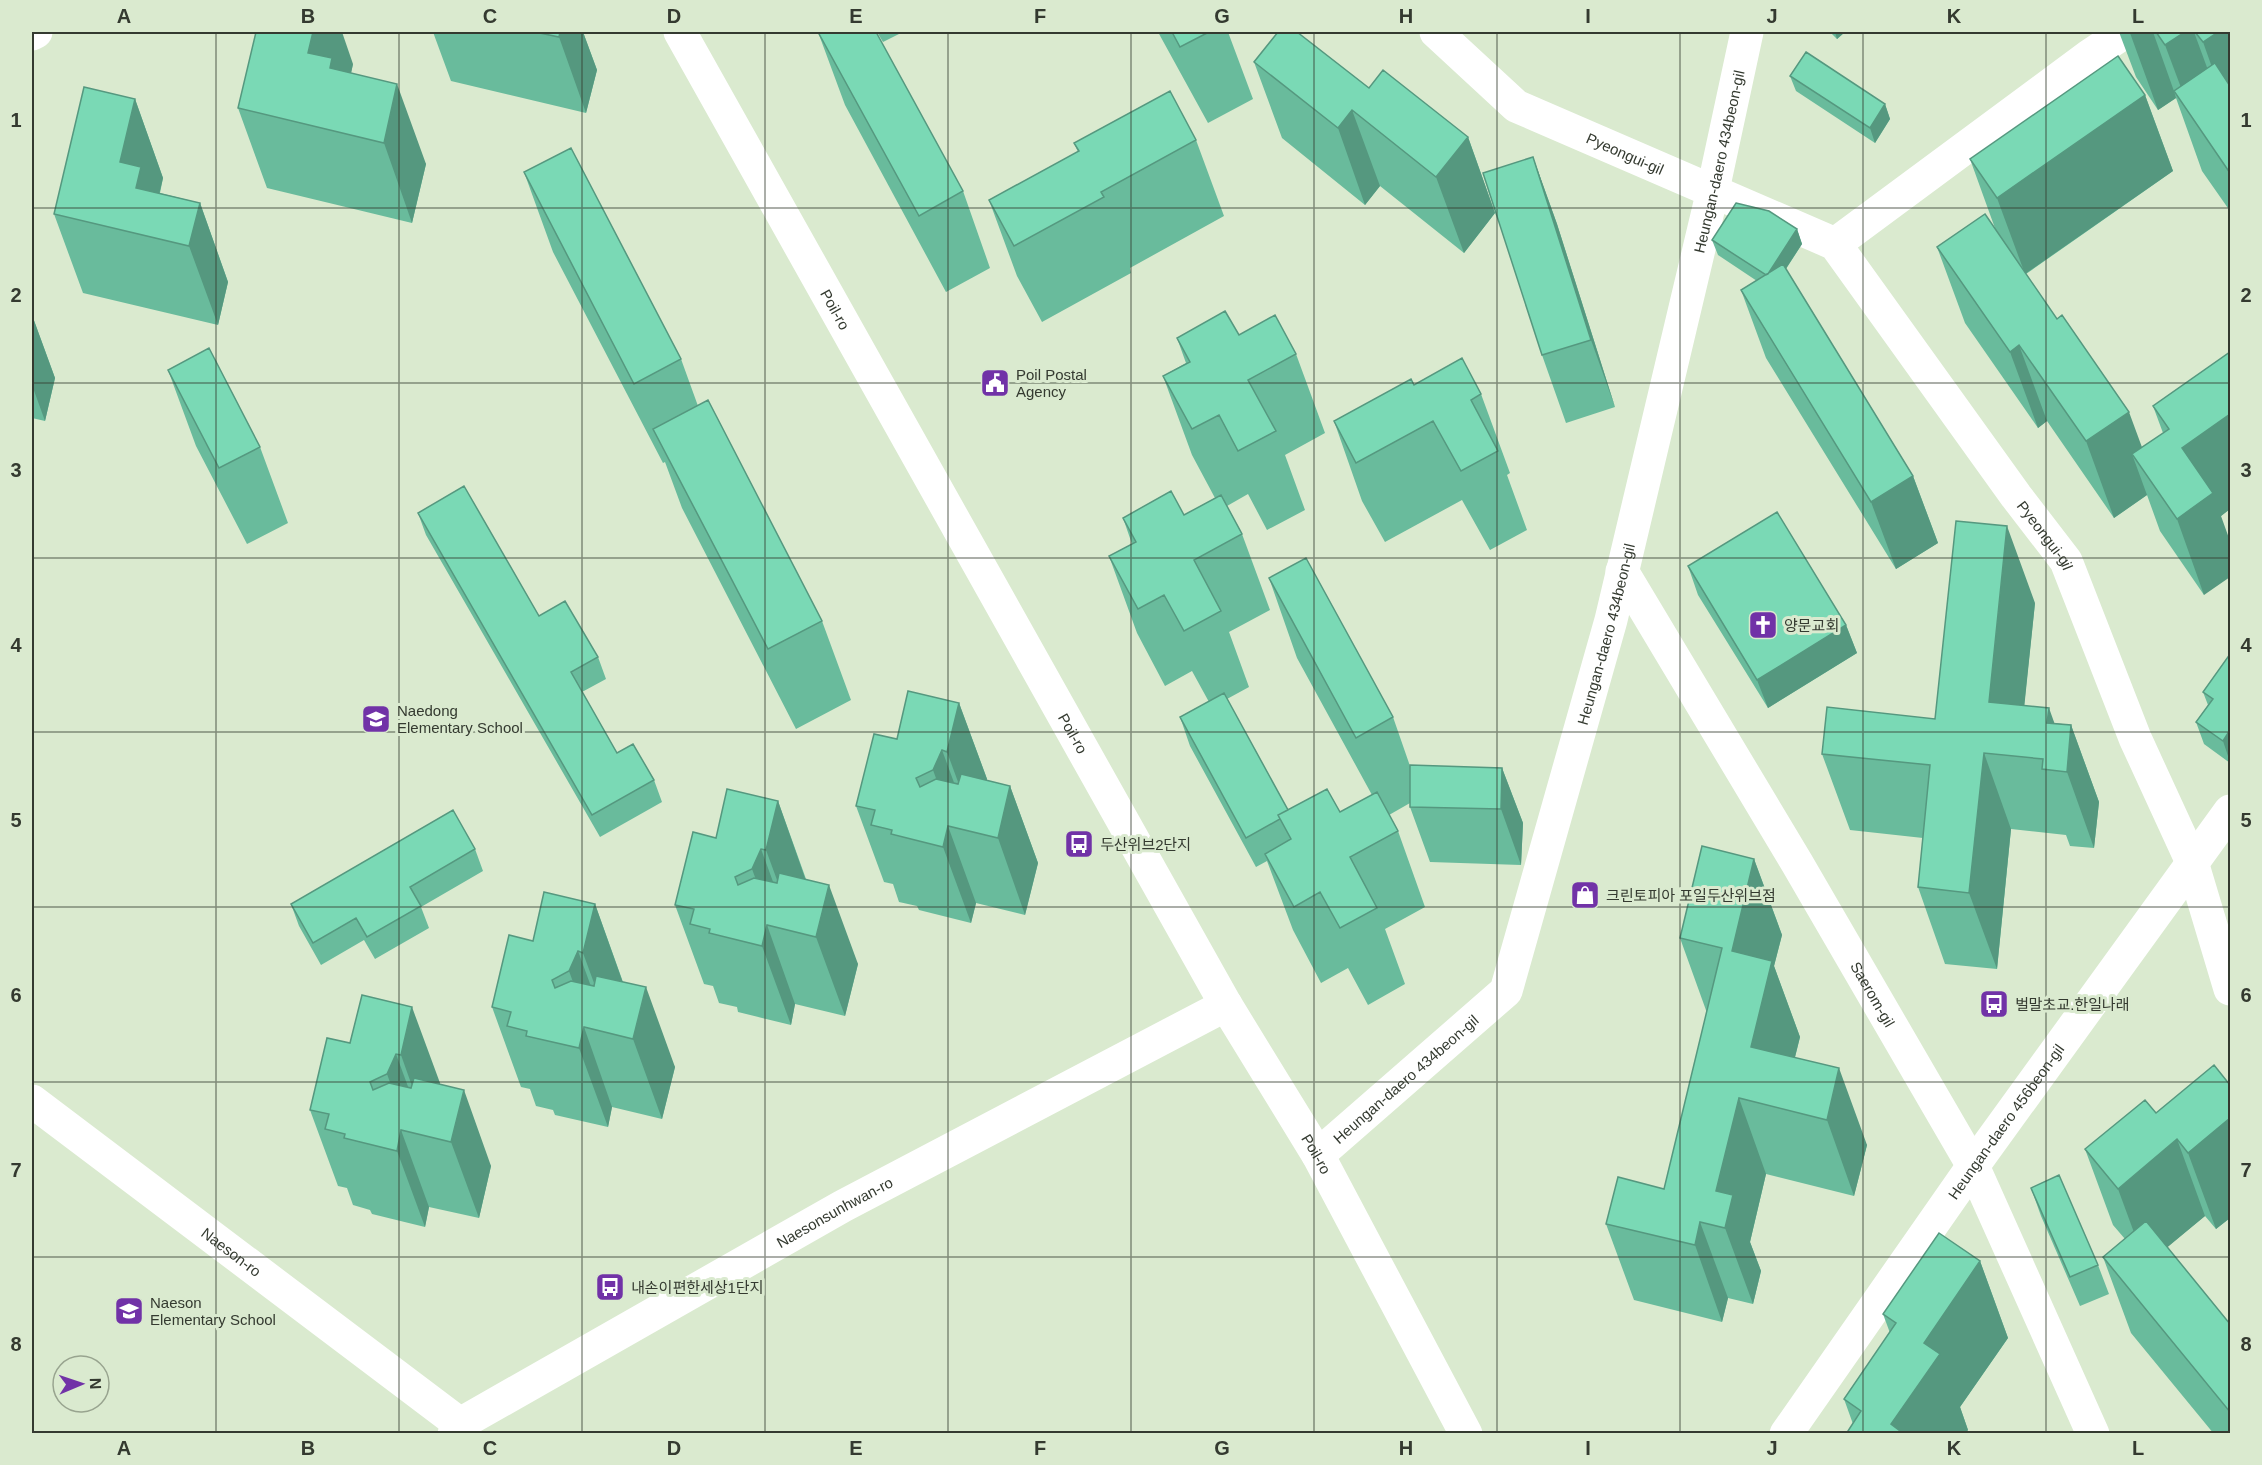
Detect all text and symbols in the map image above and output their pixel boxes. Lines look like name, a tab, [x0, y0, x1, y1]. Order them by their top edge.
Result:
text: A	[117, 5, 131, 27]
text: B	[301, 5, 315, 27]
text: C	[483, 5, 497, 27]
text: D	[667, 5, 681, 27]
text: E	[849, 5, 863, 27]
text: F	[1034, 5, 1046, 27]
text: G	[1214, 5, 1230, 27]
text: H	[1399, 5, 1413, 27]
text: I	[1585, 5, 1591, 27]
text: J	[1766, 5, 1778, 27]
text: K	[1947, 5, 1962, 27]
text: L	[2132, 5, 2144, 27]
street label: Heungan-daero 434beon-gil	[1690, 68, 1747, 255]
text: 1	[10, 109, 22, 131]
text: 1	[2240, 109, 2252, 131]
street label: Pyeongui-gil	[1584, 129, 1667, 177]
text: 2	[10, 284, 22, 306]
text: 2	[2240, 284, 2252, 306]
street label: Poil-ro	[818, 286, 854, 332]
place label: Poil Postal Agency	[1016, 366, 1087, 400]
public building icon: Poil Postal Agency	[979, 367, 1011, 399]
text: 3	[10, 459, 22, 481]
text: 3	[2240, 459, 2252, 481]
street label: Pyeongui-gil	[2014, 497, 2077, 572]
street label: Heungan-daero 434beon-gil	[1573, 542, 1637, 727]
church icon: 양문교회	[1747, 609, 1779, 641]
place label: 양문교회	[1784, 617, 1839, 634]
text: 4	[10, 634, 22, 656]
text: 4	[2240, 634, 2252, 656]
place label: Naedong Elementary School	[397, 702, 523, 736]
school or university icon: Naedong Elementary School	[360, 703, 392, 735]
street label: Poil-ro	[1055, 710, 1091, 756]
text: 5	[10, 809, 22, 831]
text: 5	[2240, 809, 2252, 831]
bus stop icon: 두산위브2단지	[1063, 828, 1095, 860]
place label: 두산위브2단지	[1100, 836, 1191, 853]
shop icon: 크린토피아 포일두산위브점	[1569, 879, 1601, 911]
place label: 크린토피아 포일두산위브점	[1606, 887, 1776, 904]
street label: Saerom-gil	[1848, 958, 1899, 1030]
text: 6	[10, 984, 22, 1006]
text: 6	[2240, 984, 2252, 1006]
bus stop icon: 벌말초교.한일나래	[1978, 988, 2010, 1020]
place label: 벌말초교.한일나래	[2015, 996, 2130, 1013]
street label: Heungan-daero 434beon-gil	[1329, 1011, 1481, 1147]
street label: Heungan-daero 456beon-gil	[1944, 1041, 2067, 1202]
street label: Poil-ro	[1299, 1131, 1335, 1177]
text: 7	[10, 1159, 22, 1181]
text: 7	[2240, 1159, 2252, 1181]
street label: Naesonsunhwan-ro	[773, 1173, 895, 1251]
street label: Naeson-ro	[198, 1224, 265, 1279]
bus stop icon: 내손이편한세상1단지	[594, 1271, 626, 1303]
place label: 내손이편한세상1단지	[631, 1279, 764, 1296]
place label: Naeson Elementary School	[150, 1294, 276, 1328]
school or university icon: Naeson Elementary School	[113, 1295, 145, 1327]
text: 8	[10, 1333, 22, 1355]
text: 8	[2240, 1333, 2252, 1355]
north arrow	[51, 1354, 111, 1414]
text: N	[87, 1377, 104, 1390]
text: A	[117, 1437, 131, 1459]
text: B	[301, 1437, 315, 1459]
text: C	[483, 1437, 497, 1459]
text: D	[667, 1437, 681, 1459]
text: E	[849, 1437, 863, 1459]
text: F	[1034, 1437, 1046, 1459]
text: G	[1214, 1437, 1230, 1459]
text: H	[1399, 1437, 1413, 1459]
text: I	[1585, 1437, 1591, 1459]
text: J	[1766, 1437, 1778, 1459]
text: K	[1947, 1437, 1962, 1459]
text: L	[2132, 1437, 2144, 1459]

